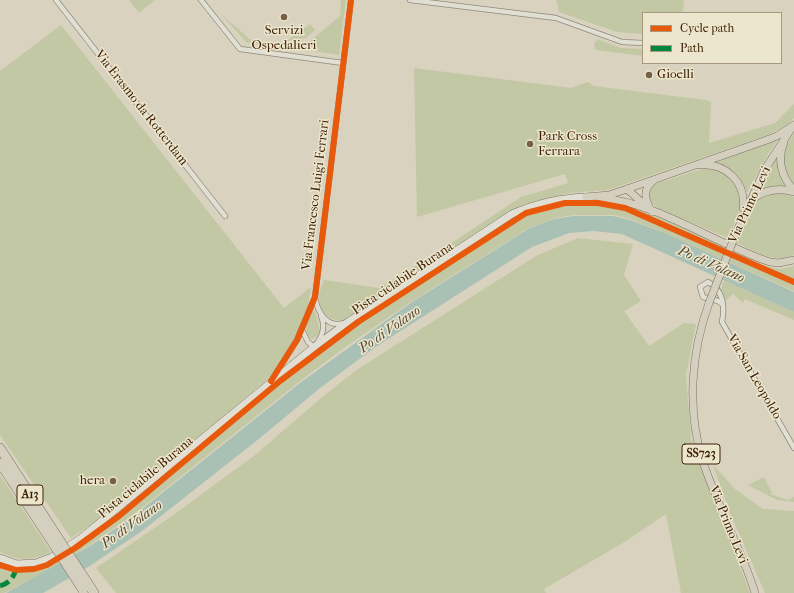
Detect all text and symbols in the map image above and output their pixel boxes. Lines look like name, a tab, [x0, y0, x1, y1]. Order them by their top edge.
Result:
marker: Servizi Ospedalieri	[279, 12, 289, 22]
legend	[642, 12, 782, 64]
text: Cycle path	[680, 21, 734, 35]
place label: Servizi Ospedalieri	[252, 23, 316, 54]
text: Path	[680, 41, 704, 55]
street label: Via Erasmo da Rotterdam	[91, 47, 191, 169]
place label: Gioelli	[657, 67, 694, 83]
marker: Gioelli	[644, 70, 654, 80]
street label: Via Francesco Luigi Ferrari	[299, 119, 333, 271]
place label: Park Cross Ferrara	[538, 129, 597, 160]
marker: Park Cross Ferrara	[525, 139, 535, 149]
street label: Via Primo Levi	[725, 164, 775, 246]
street label: Pista ciclabile Burana	[349, 239, 457, 319]
water label: Po di Volano	[675, 243, 747, 287]
water label: Po di Volano	[356, 303, 424, 357]
street label: Via San Leopoldo	[723, 332, 785, 422]
street label: Pista ciclabile Burana	[95, 434, 197, 522]
road number: SS723	[682, 444, 720, 464]
place label: hera	[80, 473, 105, 489]
marker: hera	[108, 476, 118, 486]
street label: Via Primo Levi	[705, 484, 751, 566]
road number: A13	[17, 485, 43, 505]
water label: Po di Volano	[98, 497, 166, 553]

